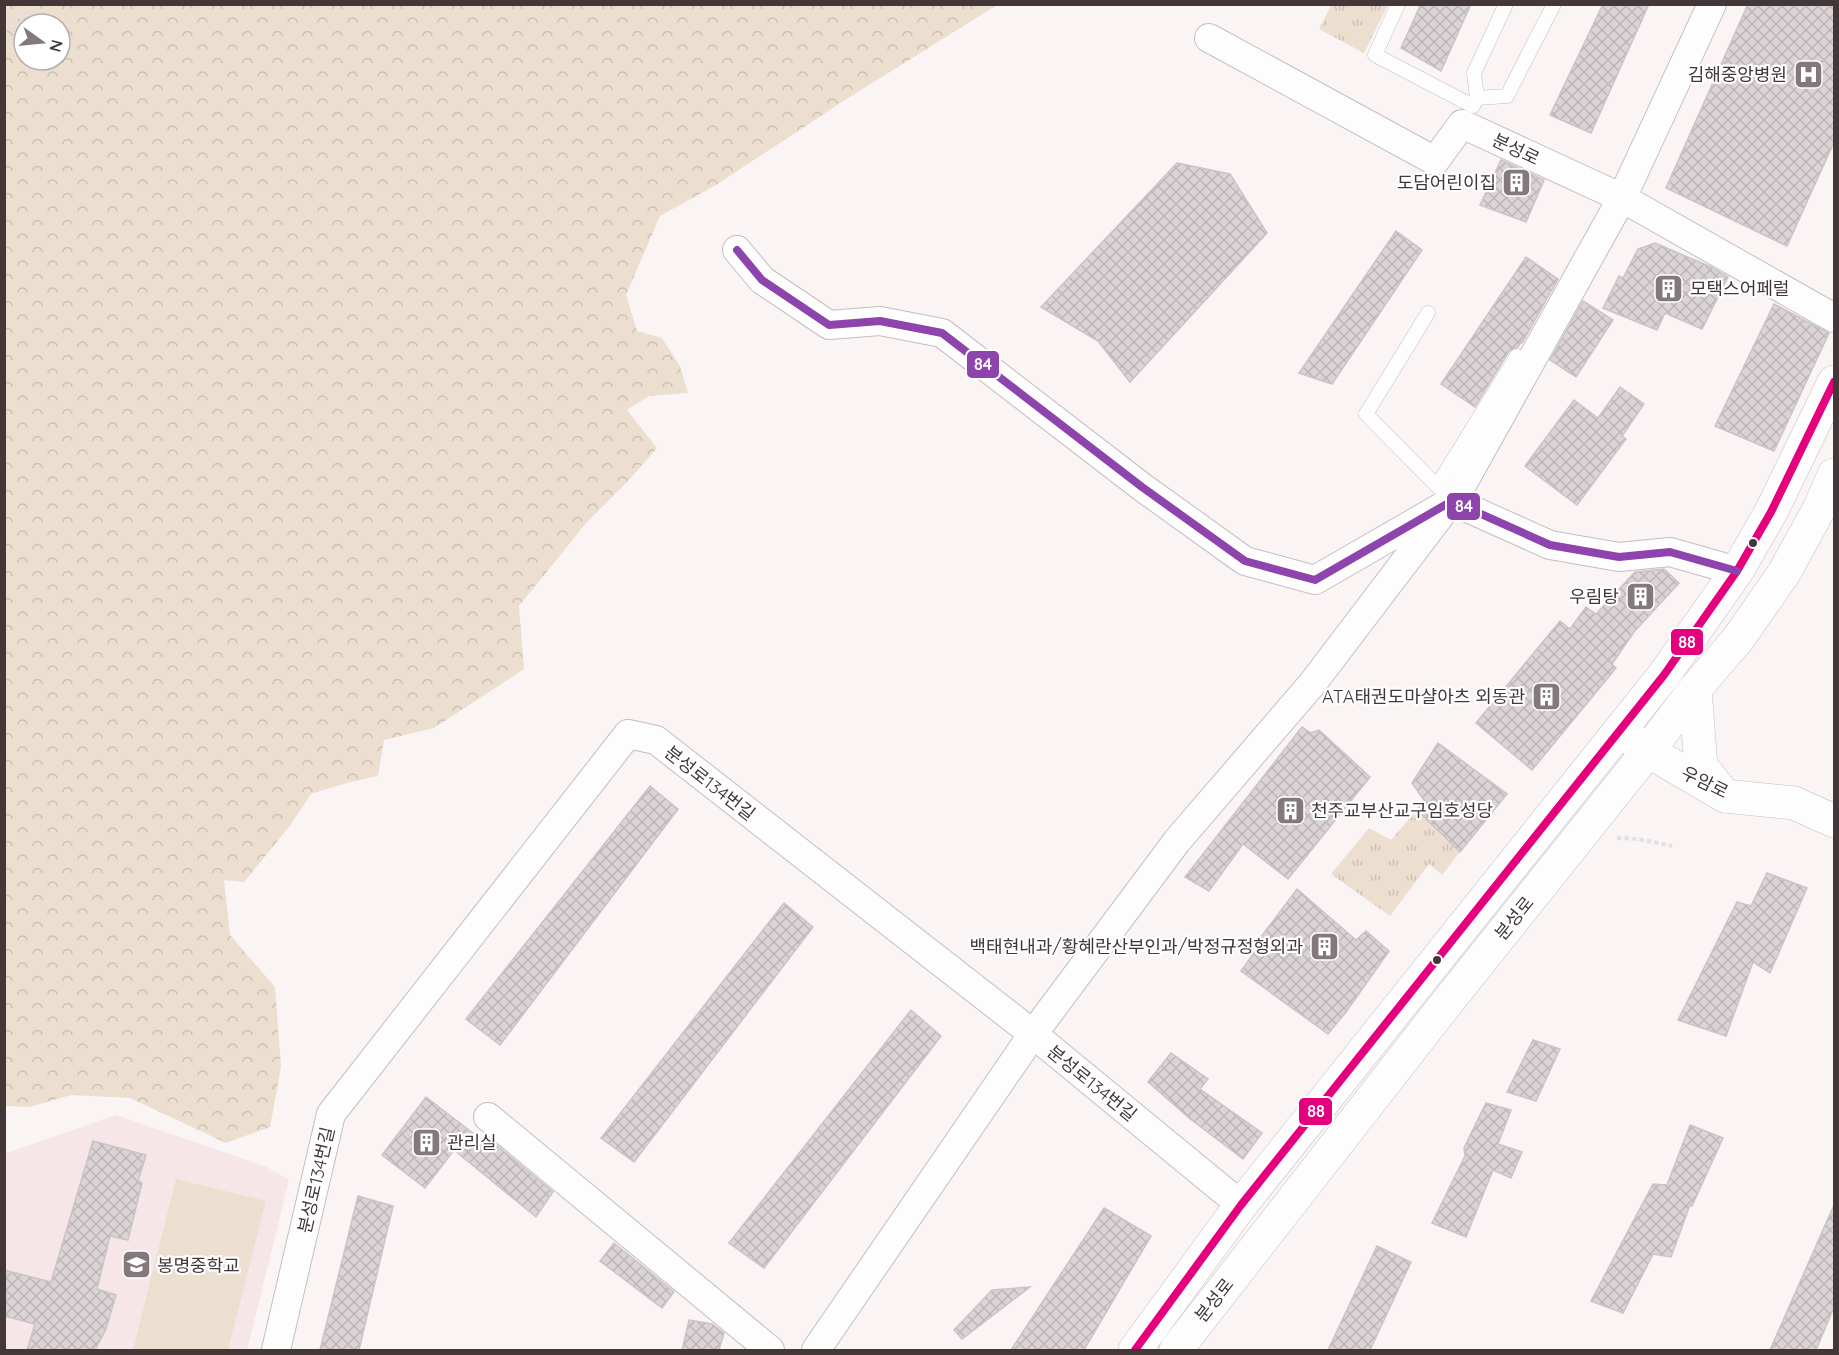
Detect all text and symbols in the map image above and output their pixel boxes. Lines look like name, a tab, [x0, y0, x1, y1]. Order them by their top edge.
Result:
north arrow	[12, 12, 72, 72]
text: N	[45, 38, 68, 54]
hospital icon: 김해중앙병원	[1792, 58, 1824, 90]
place label: 김해중앙병원	[1688, 63, 1787, 86]
street label: 분성로	[1489, 128, 1543, 170]
building icon: 도담어린이집	[1501, 166, 1533, 198]
place label: 도담어린이집	[1397, 171, 1496, 194]
building icon: 모택스어페럴	[1653, 272, 1685, 304]
place label: 모택스어페럴	[1690, 277, 1789, 300]
line badge: 84	[966, 350, 1000, 379]
text: 84	[974, 354, 993, 374]
line badge: 84	[1446, 492, 1481, 521]
text: 84	[1455, 496, 1474, 516]
unlabelled marker	[1747, 537, 1759, 549]
building icon: 우림탕	[1624, 580, 1656, 612]
place label: 우림탕	[1569, 585, 1619, 608]
line badge: 88	[1670, 628, 1704, 656]
text: 88	[1678, 632, 1696, 652]
building icon: ATA태권도마샬아츠 외동관	[1530, 680, 1562, 712]
place label: ATA태권도마샬아츠 외동관	[1322, 685, 1525, 708]
street label: 분성로134번길	[660, 741, 760, 825]
street label: 우암로	[1678, 761, 1732, 803]
building icon: 천주교부산교구임호성당	[1274, 794, 1306, 826]
place label: 천주교부산교구임호성당	[1311, 799, 1493, 822]
street label: 분성로	[1489, 891, 1539, 945]
building icon: 백태현내과/황혜란산부인과/박정규정형외과	[1308, 930, 1340, 962]
place label: 백태현내과/황혜란산부인과/박정규정형외과	[970, 935, 1303, 958]
unlabelled marker	[1431, 954, 1443, 966]
street label: 분성로134번길	[1043, 1040, 1141, 1126]
line badge: 88	[1298, 1097, 1333, 1126]
text: 88	[1307, 1101, 1325, 1121]
street label: 분성로134번길	[293, 1125, 339, 1235]
building icon: 관리실	[410, 1126, 442, 1158]
place label: 관리실	[447, 1131, 497, 1154]
school or university icon: 봉명중학교	[120, 1249, 152, 1281]
place label: 봉명중학교	[157, 1254, 240, 1277]
street label: 분성로	[1190, 1273, 1238, 1327]

